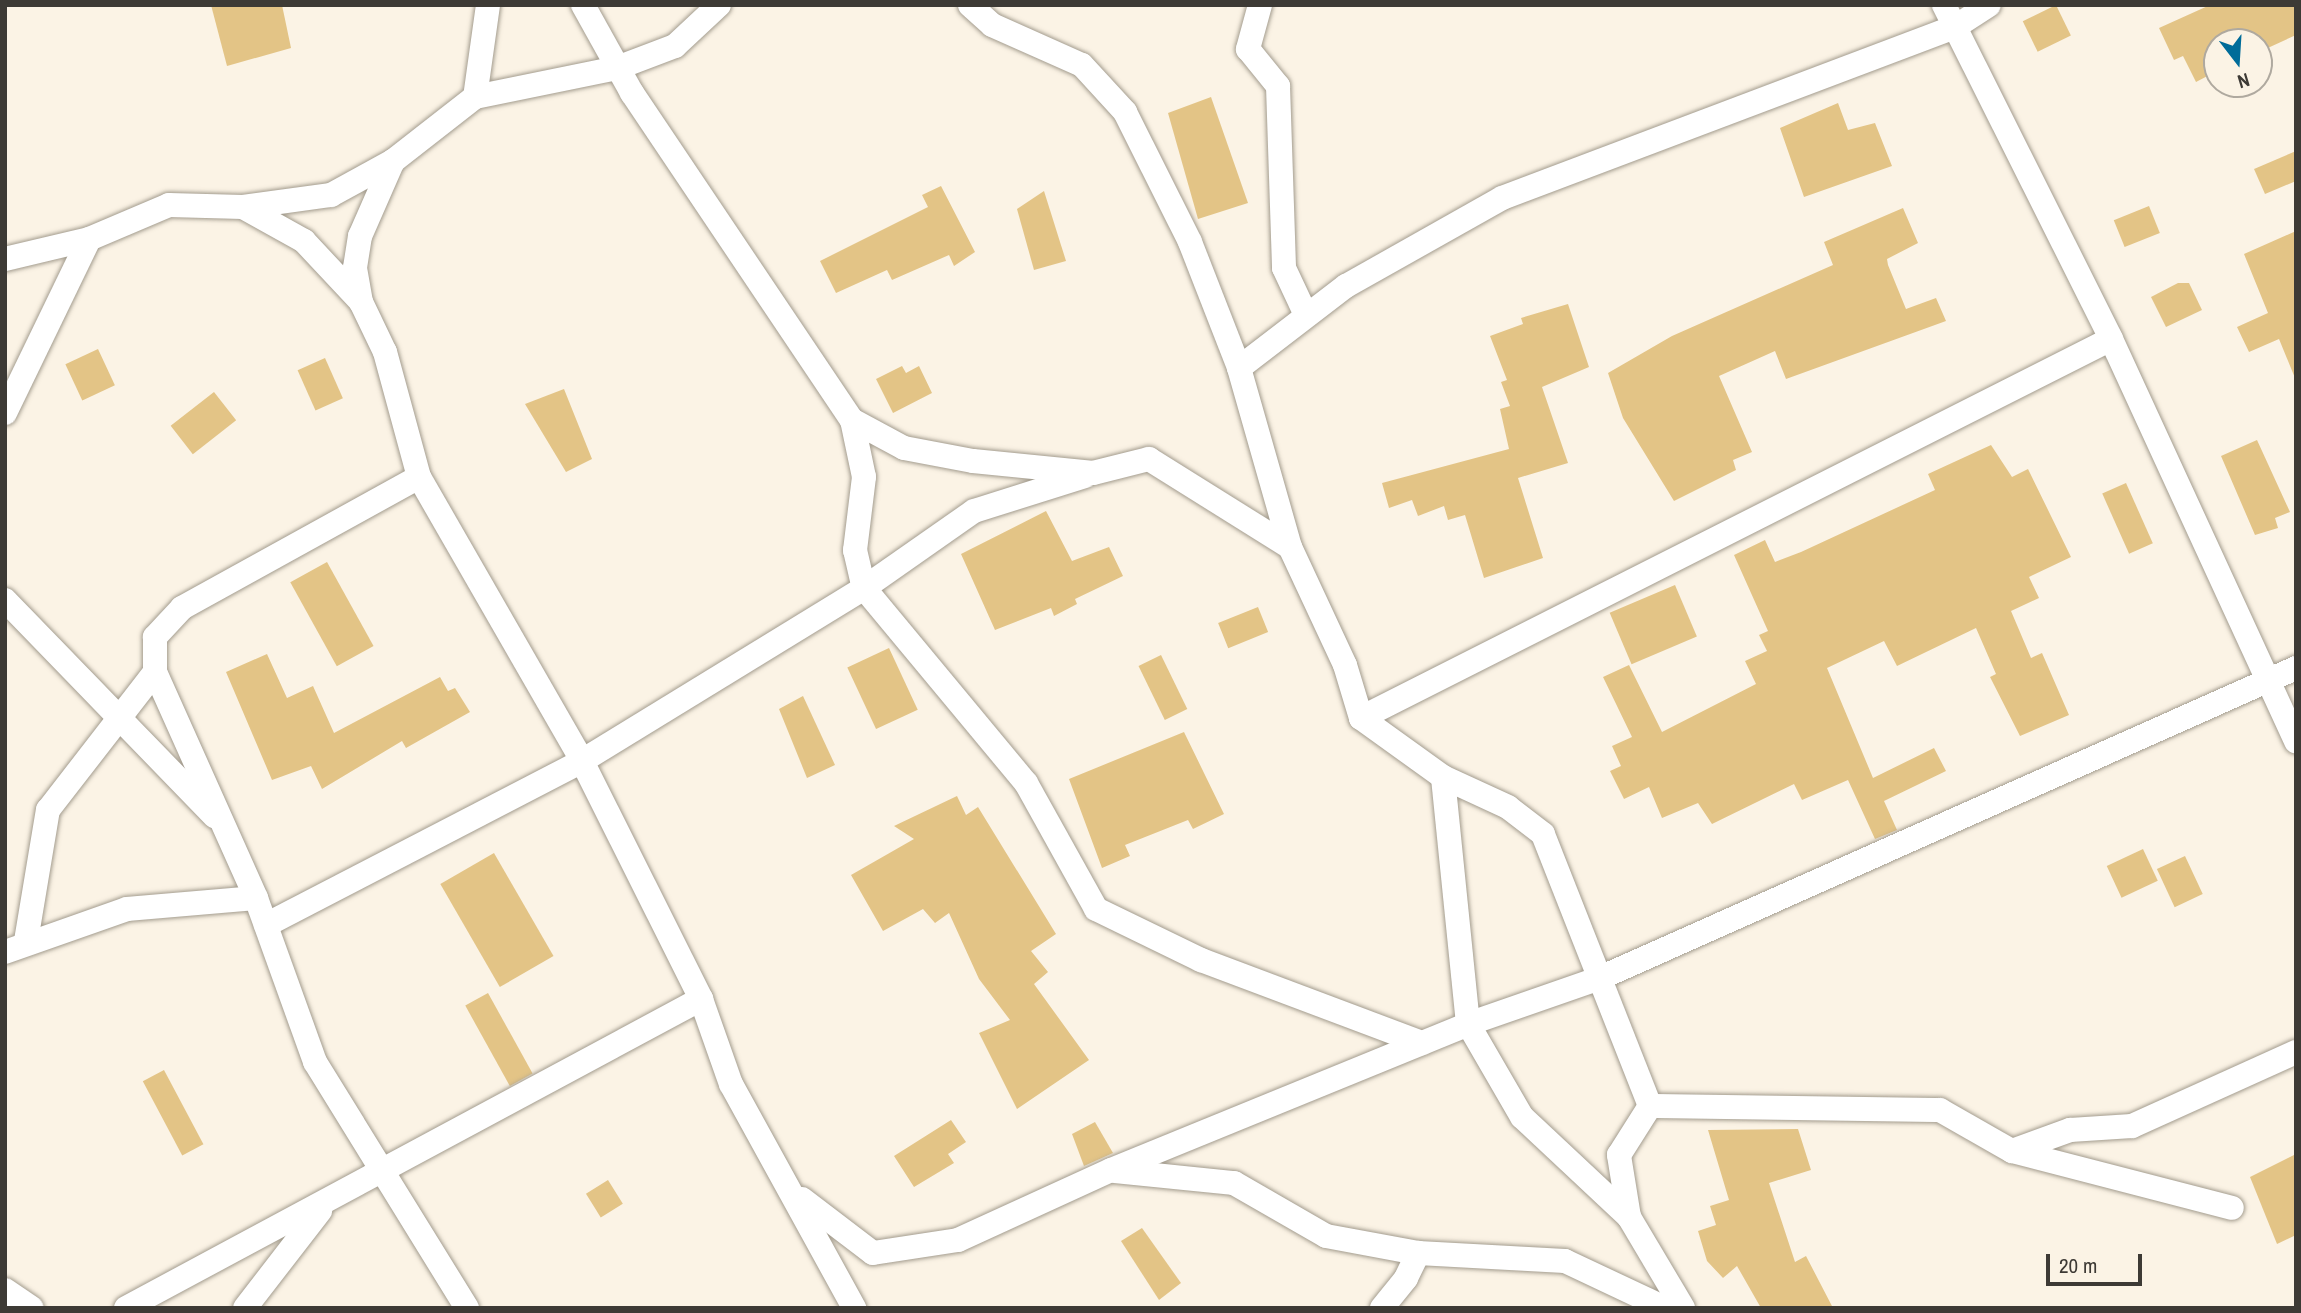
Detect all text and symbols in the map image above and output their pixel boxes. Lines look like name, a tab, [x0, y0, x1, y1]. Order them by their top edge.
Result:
north arrow	[2203, 28, 2273, 98]
text: N	[2234, 67, 2253, 95]
scale bar	[2049, 1240, 2145, 1284]
text: 20 m	[2059, 1251, 2097, 1280]

